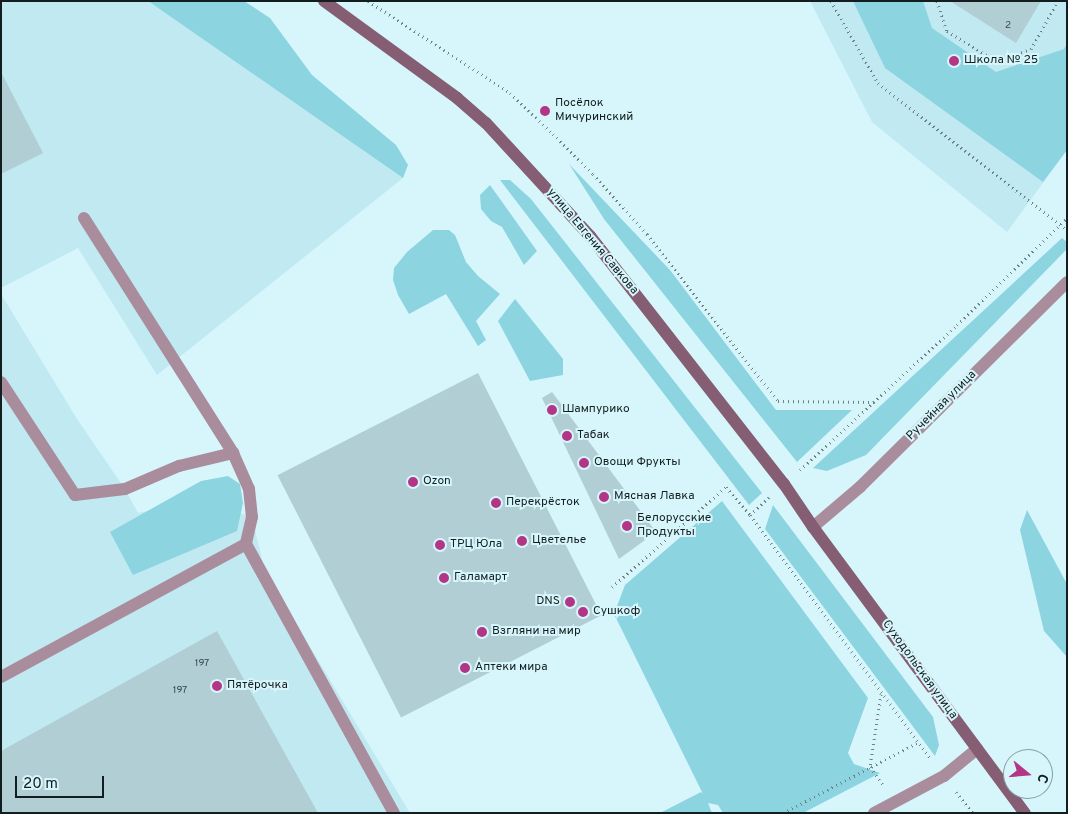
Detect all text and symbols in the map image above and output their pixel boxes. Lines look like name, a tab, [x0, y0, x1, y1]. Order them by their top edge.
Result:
house number: 2	[1005, 20, 1011, 32]
place label: Школа № 25	[964, 54, 1038, 68]
marker: Школа № 25	[948, 55, 960, 67]
place label: Посёлок Мичуринский	[555, 97, 633, 125]
marker: Посёлок Мичуринский	[539, 105, 551, 117]
street label: улица Евгения Савкова	[543, 186, 641, 298]
street label: Ручейная улица	[904, 368, 980, 444]
place label: Шампурико	[562, 403, 630, 417]
marker: Шампурико	[546, 404, 558, 416]
place label: Табак	[577, 429, 610, 443]
marker: Табак	[561, 430, 573, 442]
place label: Овощи Фрукты	[594, 456, 681, 470]
marker: Овощи Фрукты	[578, 457, 590, 469]
place label: Ozon	[423, 475, 451, 489]
marker: Ozon	[407, 476, 419, 488]
place label: Мясная Лавка	[614, 490, 695, 504]
marker: Мясная Лавка	[598, 491, 610, 503]
place label: Перекрёсток	[506, 496, 580, 510]
marker: Перекрёсток	[490, 497, 502, 509]
place label: Белорусские Продукты	[637, 512, 711, 540]
marker: Белорусские Продукты	[621, 520, 633, 532]
place label: Цветелье	[532, 534, 586, 548]
marker: Цветелье	[516, 535, 528, 547]
place label: ТРЦ Юла	[450, 538, 502, 552]
marker: ТРЦ Юла	[434, 539, 446, 551]
place label: Галамарт	[454, 571, 507, 585]
marker: Галамарт	[438, 572, 450, 584]
place label: DNS	[536, 595, 560, 609]
marker: DNS	[564, 596, 576, 608]
place label: Сушкоф	[593, 605, 640, 619]
marker: Сушкоф	[577, 606, 589, 618]
street label: Суходольская улица	[878, 618, 960, 722]
place label: Взгляни на мир	[492, 625, 581, 639]
marker: Взгляни на мир	[476, 626, 488, 638]
house number: 197	[195, 658, 209, 670]
place label: Аптеки мира	[475, 661, 547, 675]
marker: Аптеки мира	[459, 662, 471, 674]
place label: Пятёрочка	[227, 679, 288, 693]
marker: Пятёрочка	[211, 680, 223, 692]
house number: 197	[173, 685, 187, 697]
north arrow	[1003, 749, 1053, 799]
scale bar	[18, 766, 106, 798]
text: С	[1032, 771, 1051, 785]
text: 20 m	[23, 775, 58, 794]

